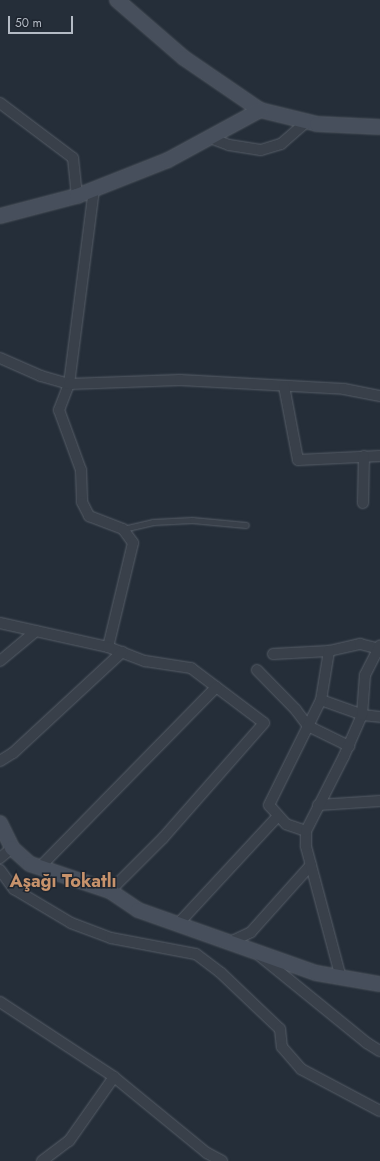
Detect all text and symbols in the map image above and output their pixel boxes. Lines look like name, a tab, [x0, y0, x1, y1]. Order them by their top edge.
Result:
scale bar	[10, 8, 75, 34]
text: 50 m	[15, 14, 42, 32]
district label: Aşağı Tokatlı	[9, 870, 117, 892]

